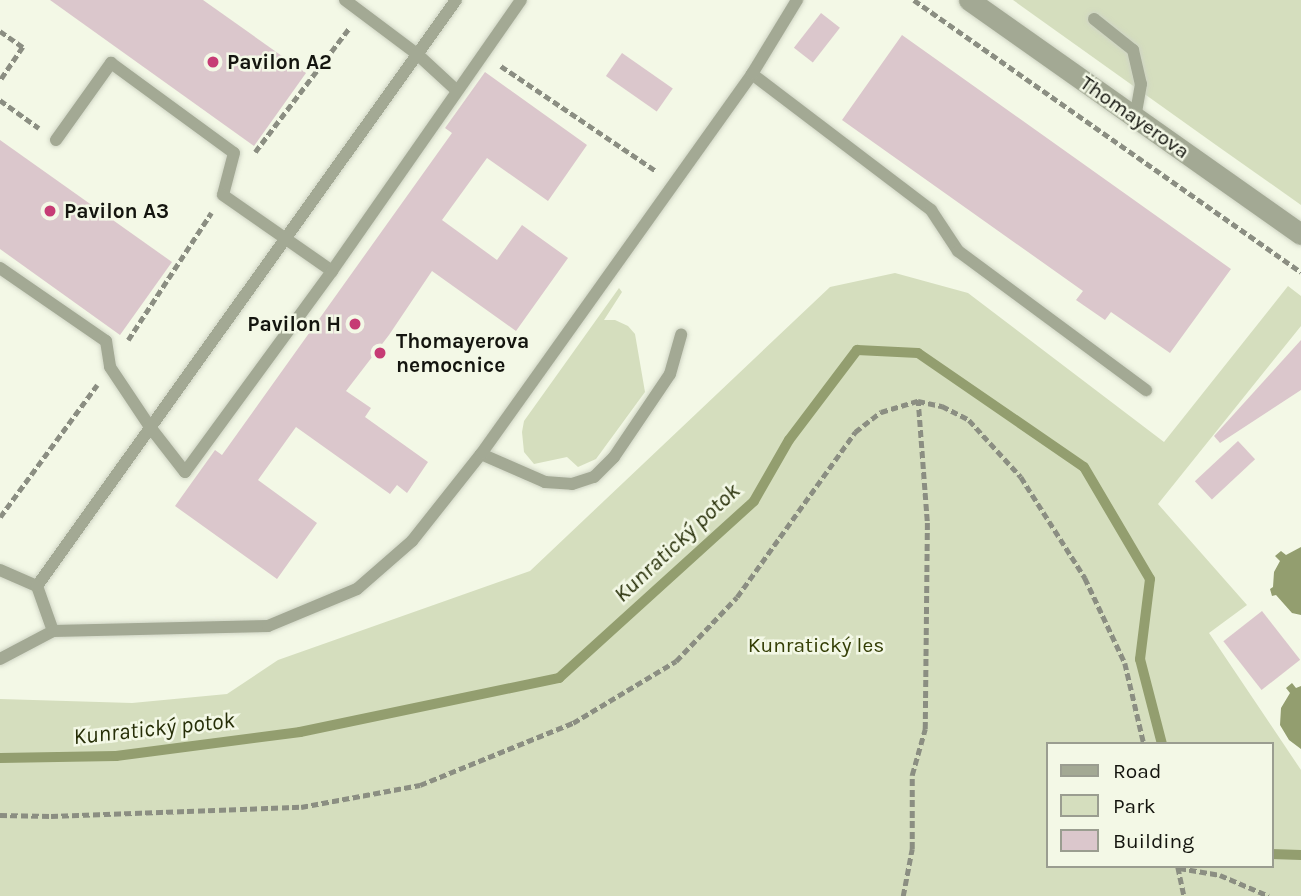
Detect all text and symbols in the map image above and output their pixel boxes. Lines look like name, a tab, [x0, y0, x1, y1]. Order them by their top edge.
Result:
place label: Pavilon A2	[227, 49, 332, 75]
marker: Pavilon A2	[205, 54, 221, 70]
street label: Thomayerova	[1076, 70, 1194, 164]
place label: Pavilon A3	[64, 198, 169, 224]
marker: Pavilon A3	[42, 203, 58, 219]
place label: Pavilon H	[247, 311, 341, 337]
marker: Pavilon H	[347, 316, 363, 332]
place label: Thomayerova nemocnice	[396, 328, 529, 378]
marker: Thomayerova nemocnice	[370, 343, 390, 363]
water label: Kunratický potok	[608, 478, 746, 608]
park label: Kunratický les	[748, 632, 884, 658]
water label: Kunratický potok	[72, 707, 236, 751]
legend	[1046, 742, 1273, 868]
text: Road	[1113, 759, 1161, 783]
text: Park	[1113, 794, 1156, 818]
text: Building	[1113, 829, 1194, 853]

